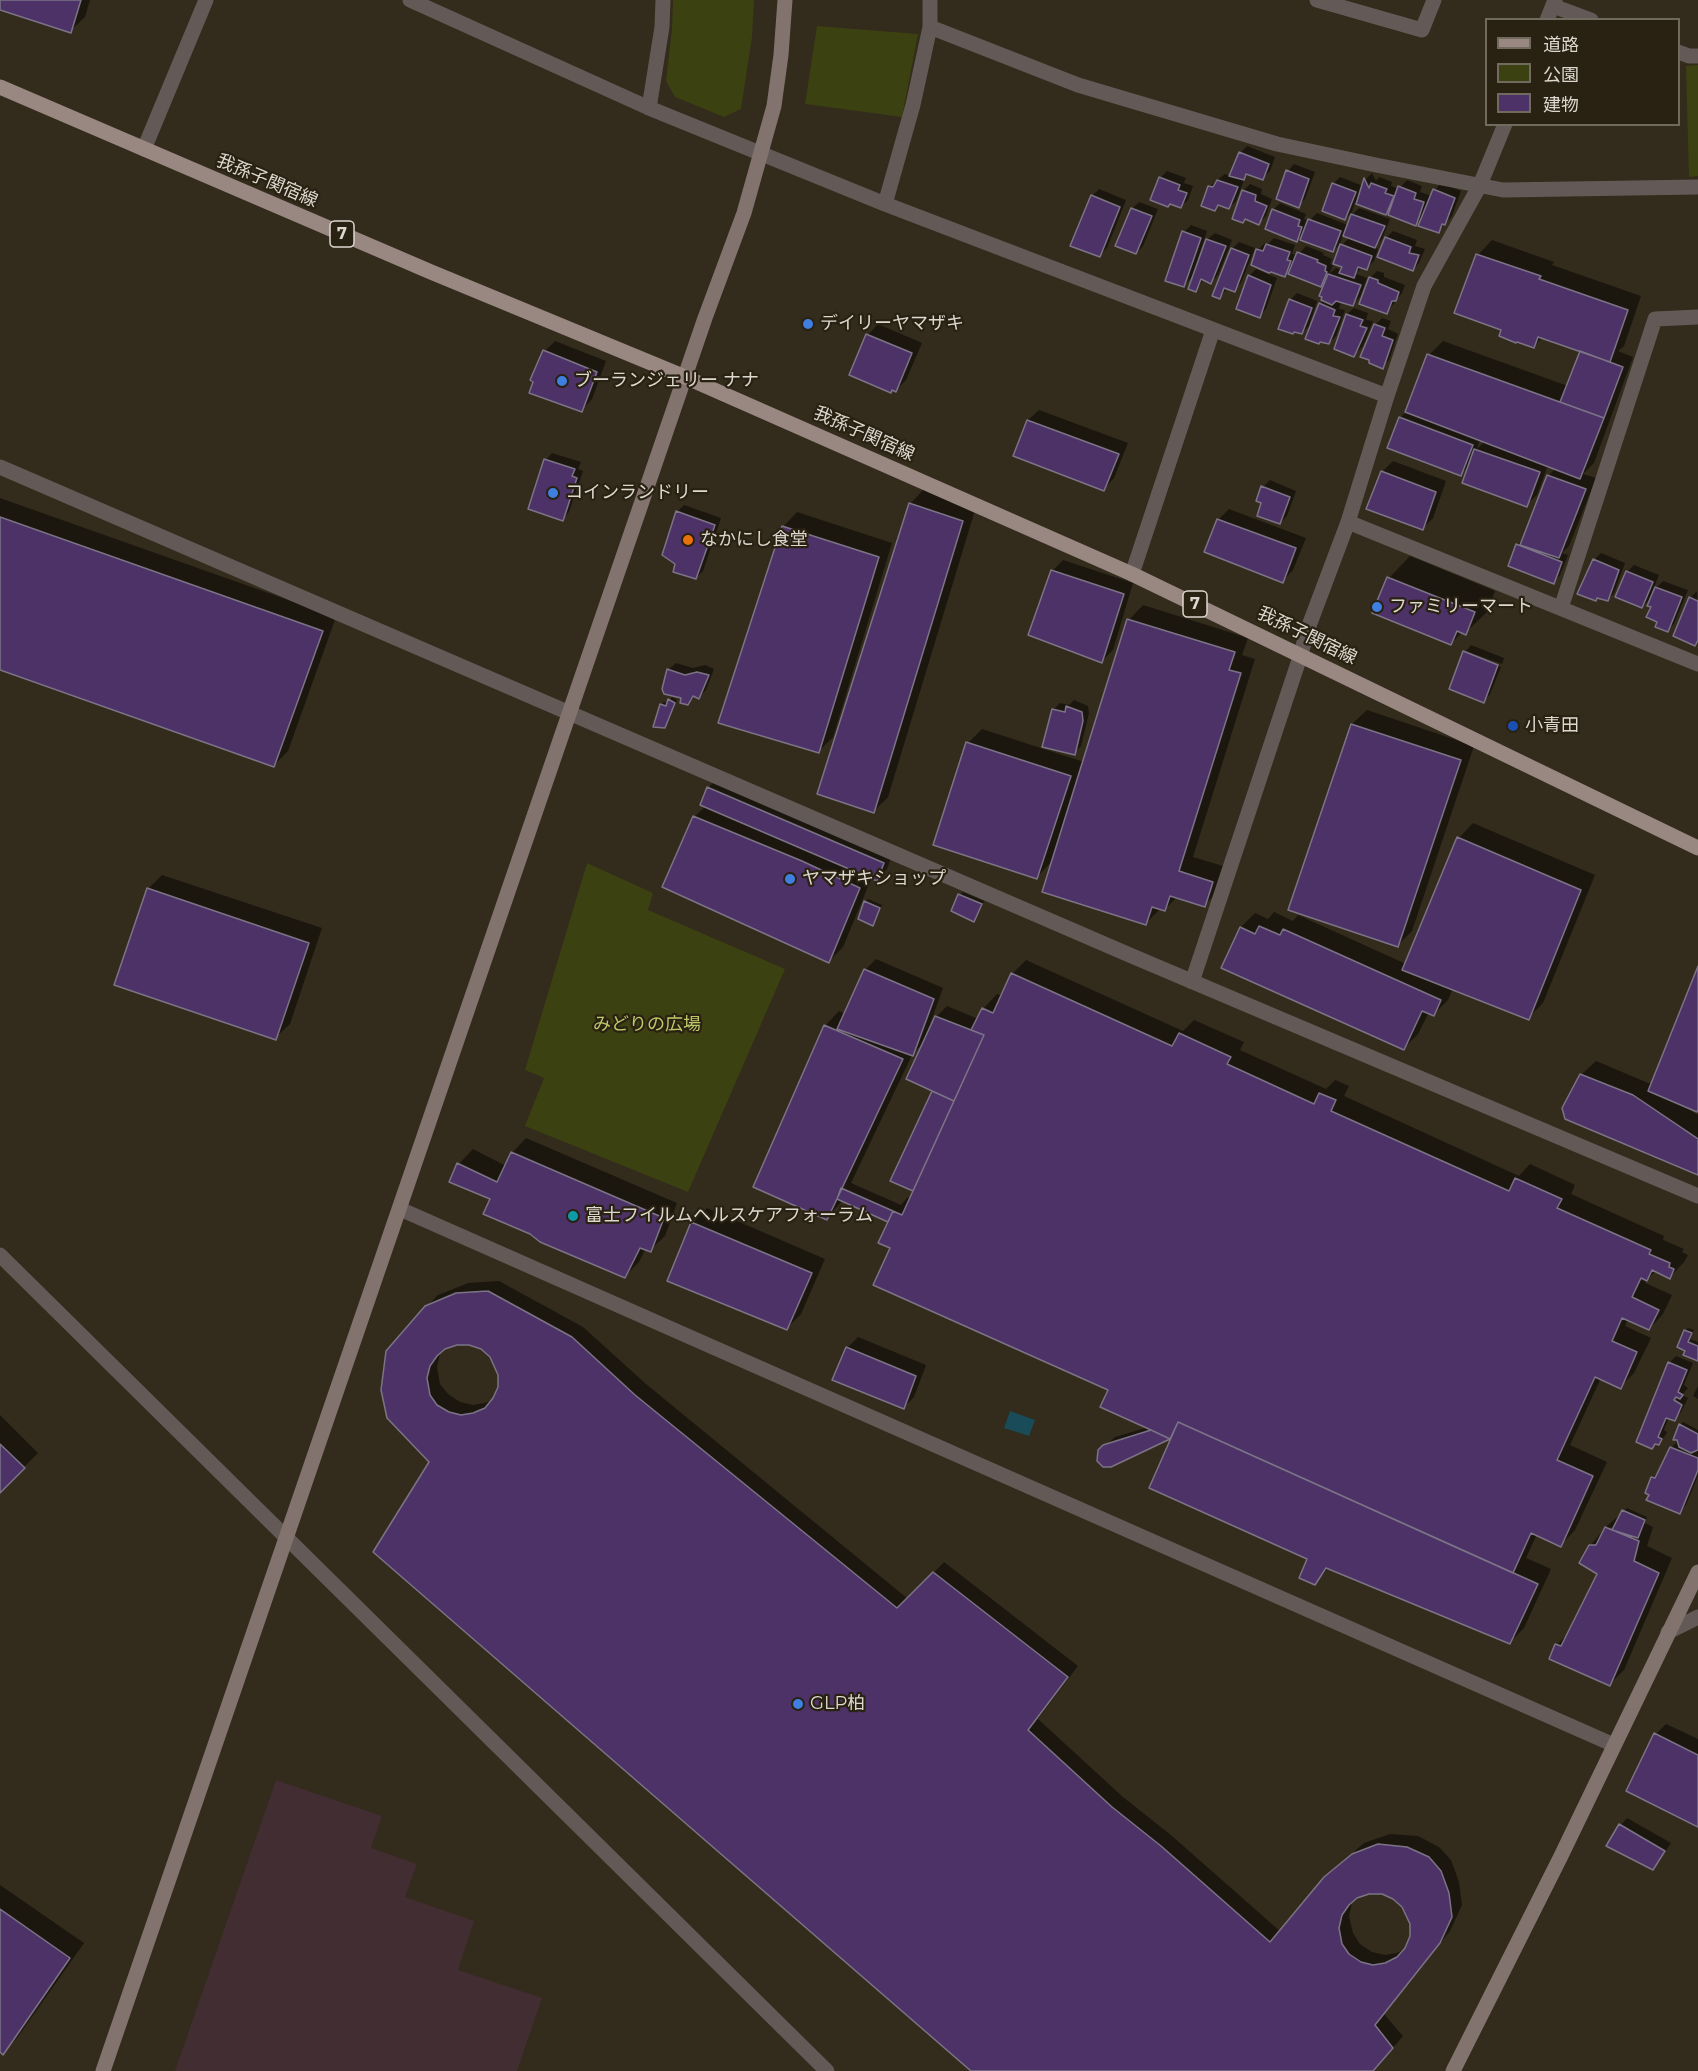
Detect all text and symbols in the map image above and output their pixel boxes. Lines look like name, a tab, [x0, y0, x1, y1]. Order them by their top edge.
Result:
legend	[1485, 18, 1680, 126]
text: 道路	[1543, 34, 1579, 56]
text: 公園	[1543, 64, 1579, 86]
text: 建物	[1543, 94, 1579, 116]
street label: 我孫子関宿線	[213, 150, 321, 212]
road number: 7	[330, 221, 354, 247]
place label: デイリーヤマザキ	[820, 313, 964, 335]
marker: デイリーヤマザキ	[801, 317, 815, 331]
place label: ブーランジェリー ナナ	[574, 370, 759, 392]
marker: ブーランジェリー ナナ	[555, 374, 569, 388]
street label: 我孫子関宿線	[810, 402, 918, 466]
place label: コインランドリー	[565, 482, 709, 504]
marker: コインランドリー	[546, 486, 560, 500]
place label: なかにし食堂	[700, 529, 808, 551]
marker: なかにし食堂	[681, 533, 695, 547]
road number: 7	[1183, 591, 1207, 617]
place label: ファミリーマート	[1389, 596, 1533, 618]
marker: ファミリーマート	[1370, 600, 1384, 614]
street label: 我孫子関宿線	[1254, 603, 1360, 669]
place label: 小青田	[1525, 715, 1579, 737]
marker: 小青田	[1506, 719, 1520, 733]
place label: ヤマザキショップ	[802, 868, 946, 890]
marker: ヤマザキショップ	[783, 872, 797, 886]
park label: みどりの広場	[593, 1014, 701, 1036]
place label: 富士フイルムヘルスケアフォーラム	[585, 1205, 873, 1227]
marker: 富士フイルムヘルスケアフォーラム	[566, 1209, 580, 1223]
place label: GLP柏	[810, 1693, 865, 1715]
marker: GLP柏	[791, 1697, 805, 1711]

